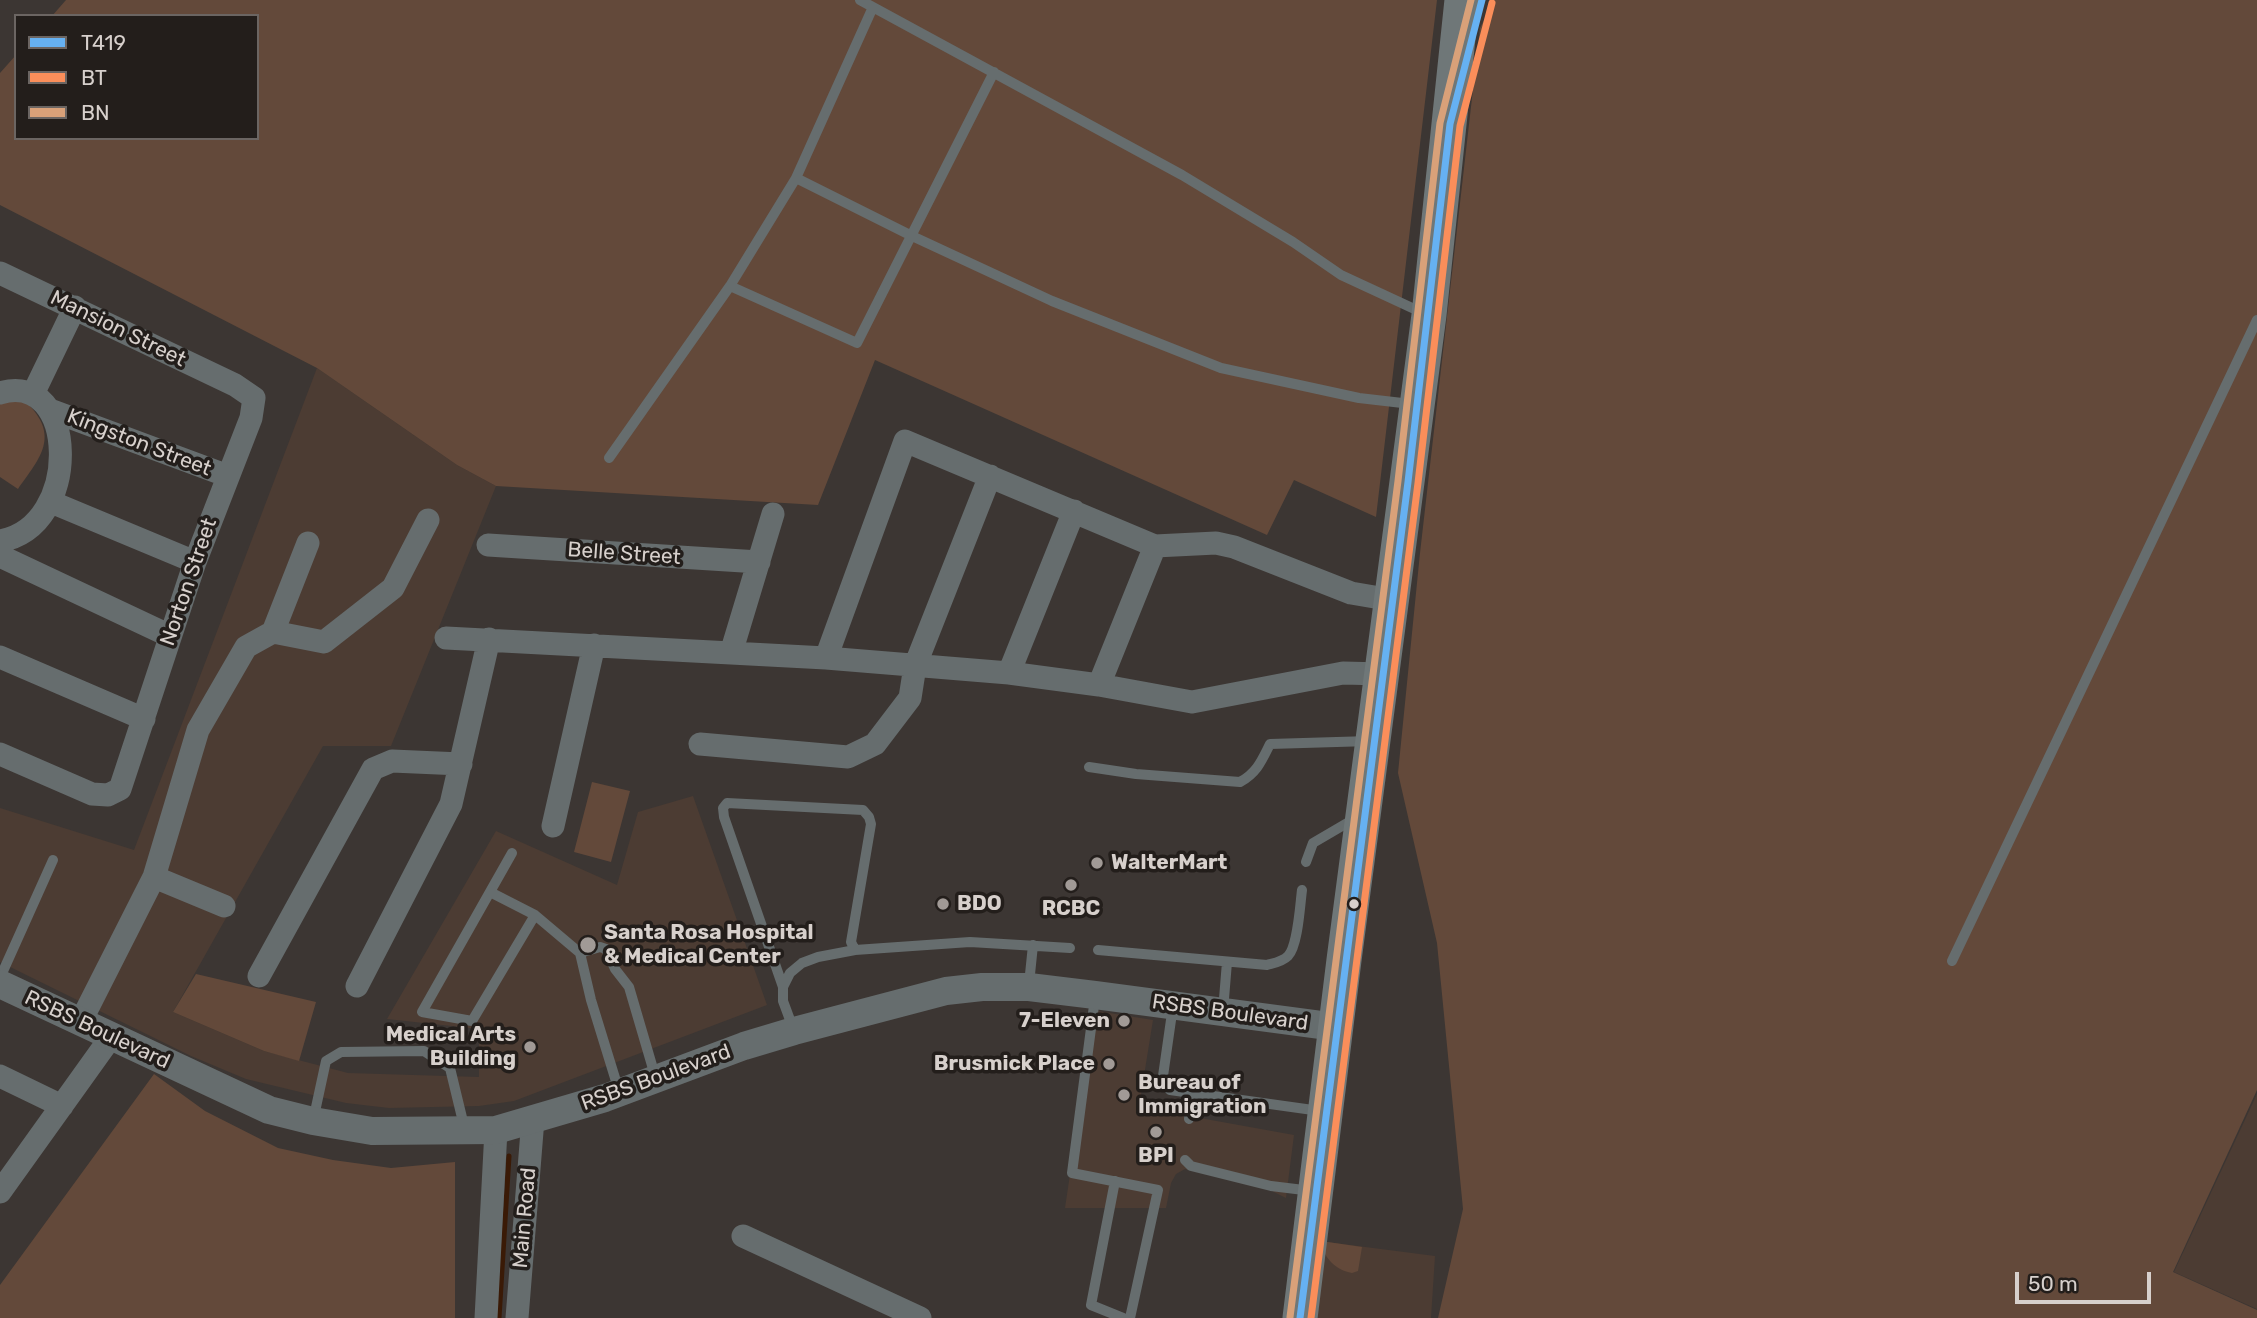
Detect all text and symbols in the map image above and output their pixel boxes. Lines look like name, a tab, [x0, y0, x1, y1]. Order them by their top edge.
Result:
legend	[14, 14, 259, 140]
text: T419	[81, 30, 126, 55]
text: BT	[81, 65, 107, 90]
text: BN	[81, 100, 110, 125]
street label: Mansion Street	[46, 285, 190, 373]
street label: Kingston Street	[63, 404, 215, 482]
street label: Norton Street	[155, 515, 223, 649]
street label: Belle Street	[566, 537, 682, 571]
place label: WalterMart	[1111, 850, 1227, 876]
marker: WalterMart	[1089, 855, 1105, 871]
marker: RCBC	[1063, 877, 1079, 893]
place label: BDO	[957, 891, 1002, 917]
marker: BDO	[935, 896, 951, 912]
place label: RCBC	[1042, 896, 1100, 922]
unlabelled marker	[1347, 897, 1361, 911]
place label: Santa Rosa Hospital & Medical Center	[604, 920, 814, 970]
marker: Santa Rosa Hospital & Medical Center	[578, 935, 598, 955]
street label: RSBS Boulevard	[20, 985, 174, 1075]
street label: RSBS Boulevard	[1150, 990, 1310, 1036]
place label: 7-Eleven	[1019, 1008, 1110, 1034]
marker: 7-Eleven	[1116, 1013, 1132, 1029]
place label: Medical Arts Building	[386, 1022, 516, 1072]
marker: Medical Arts Building	[522, 1039, 538, 1055]
street label: RSBS Boulevard	[578, 1039, 734, 1117]
place label: Brusmick Place	[934, 1051, 1095, 1077]
marker: Brusmick Place	[1101, 1056, 1117, 1072]
place label: Bureau of Immigration	[1138, 1070, 1266, 1120]
marker: Bureau of Immigration	[1116, 1087, 1132, 1103]
marker: BPI	[1148, 1124, 1164, 1140]
place label: BPI	[1138, 1143, 1174, 1169]
street label: Main Road	[508, 1167, 542, 1269]
scale bar	[2019, 1258, 2156, 1302]
text: 50 m	[2028, 1271, 2078, 1296]

